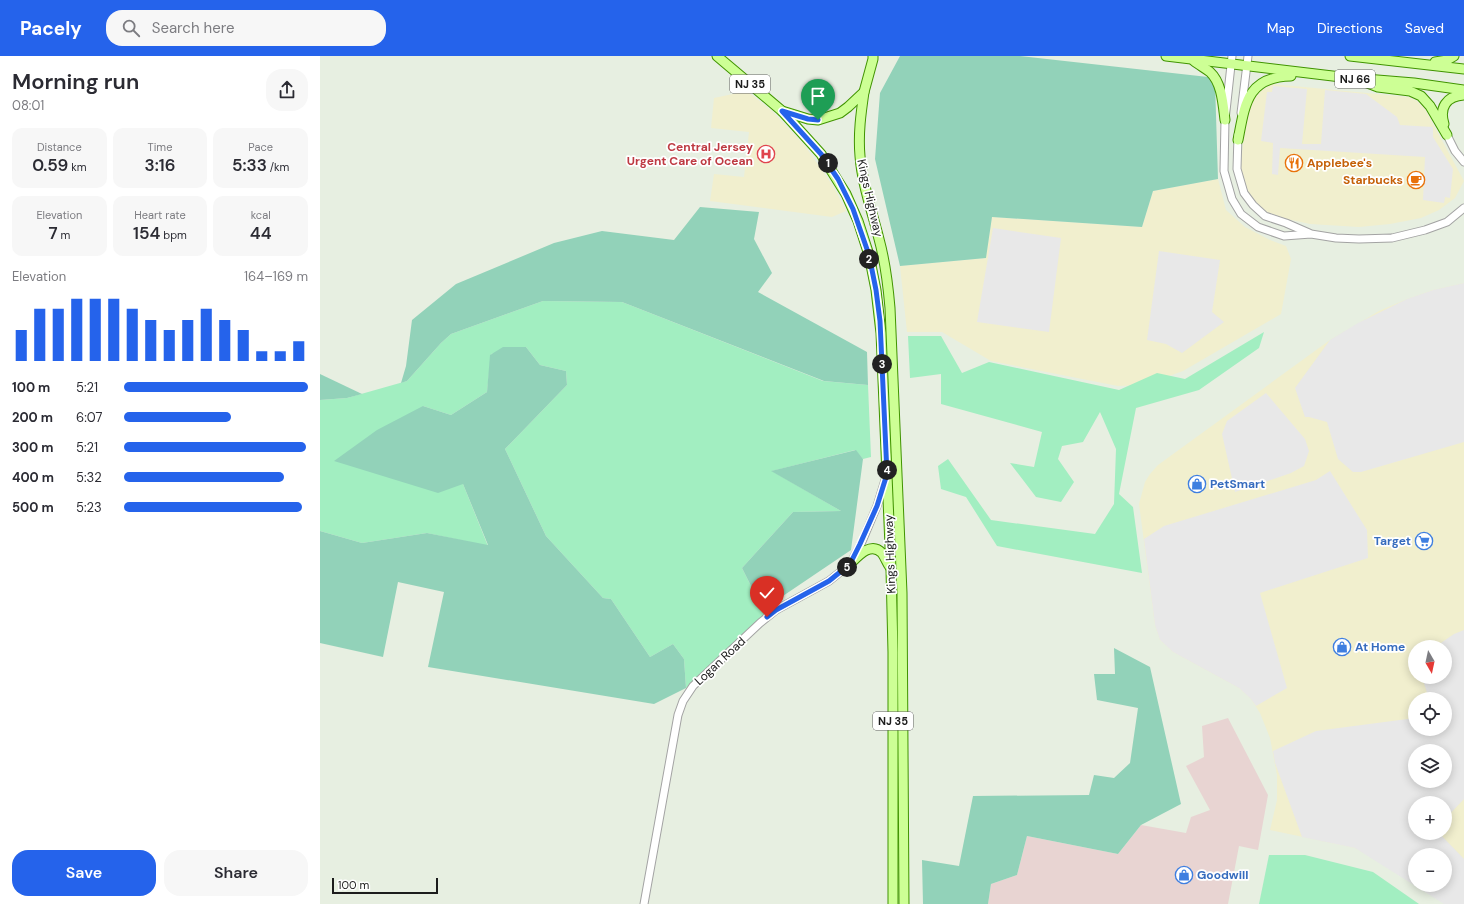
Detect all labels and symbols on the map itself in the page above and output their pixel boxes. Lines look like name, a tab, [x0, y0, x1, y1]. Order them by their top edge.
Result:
road number: NJ 66	[1335, 70, 1375, 88]
road number: NJ 35	[730, 75, 770, 93]
pin	[801, 79, 835, 120]
place label: Central Jersey Urgent Care of Ocean	[627, 139, 754, 169]
hospital icon: Central Jersey Urgent Care of Ocean	[756, 144, 776, 164]
pin: 1	[818, 153, 838, 173]
restaurant icon: Applebee's	[1284, 153, 1304, 173]
place label: Applebee's	[1307, 155, 1372, 171]
street label: Kings Highway	[853, 158, 887, 239]
cafe icon: Starbucks	[1406, 170, 1426, 190]
place label: Starbucks	[1343, 172, 1403, 188]
pin: 2	[859, 249, 879, 269]
pin: 3	[872, 354, 892, 374]
pin: 4	[877, 460, 897, 480]
shop icon: PetSmart	[1187, 474, 1207, 494]
place label: PetSmart	[1210, 476, 1265, 492]
street label: Kings Highway	[881, 514, 899, 594]
supermarket icon: Target	[1414, 531, 1434, 551]
place label: Target	[1374, 533, 1411, 549]
pin: 5	[837, 557, 857, 577]
pin	[750, 576, 784, 617]
street label: Logan Road	[691, 633, 749, 689]
shop icon: At Home	[1332, 637, 1352, 657]
place label: At Home	[1355, 639, 1405, 655]
north arrow	[1408, 640, 1452, 684]
road number: NJ 35	[873, 712, 913, 730]
shop icon: Goodwill	[1174, 865, 1194, 885]
place label: Goodwill	[1197, 867, 1248, 883]
scale bar	[332, 876, 438, 895]

